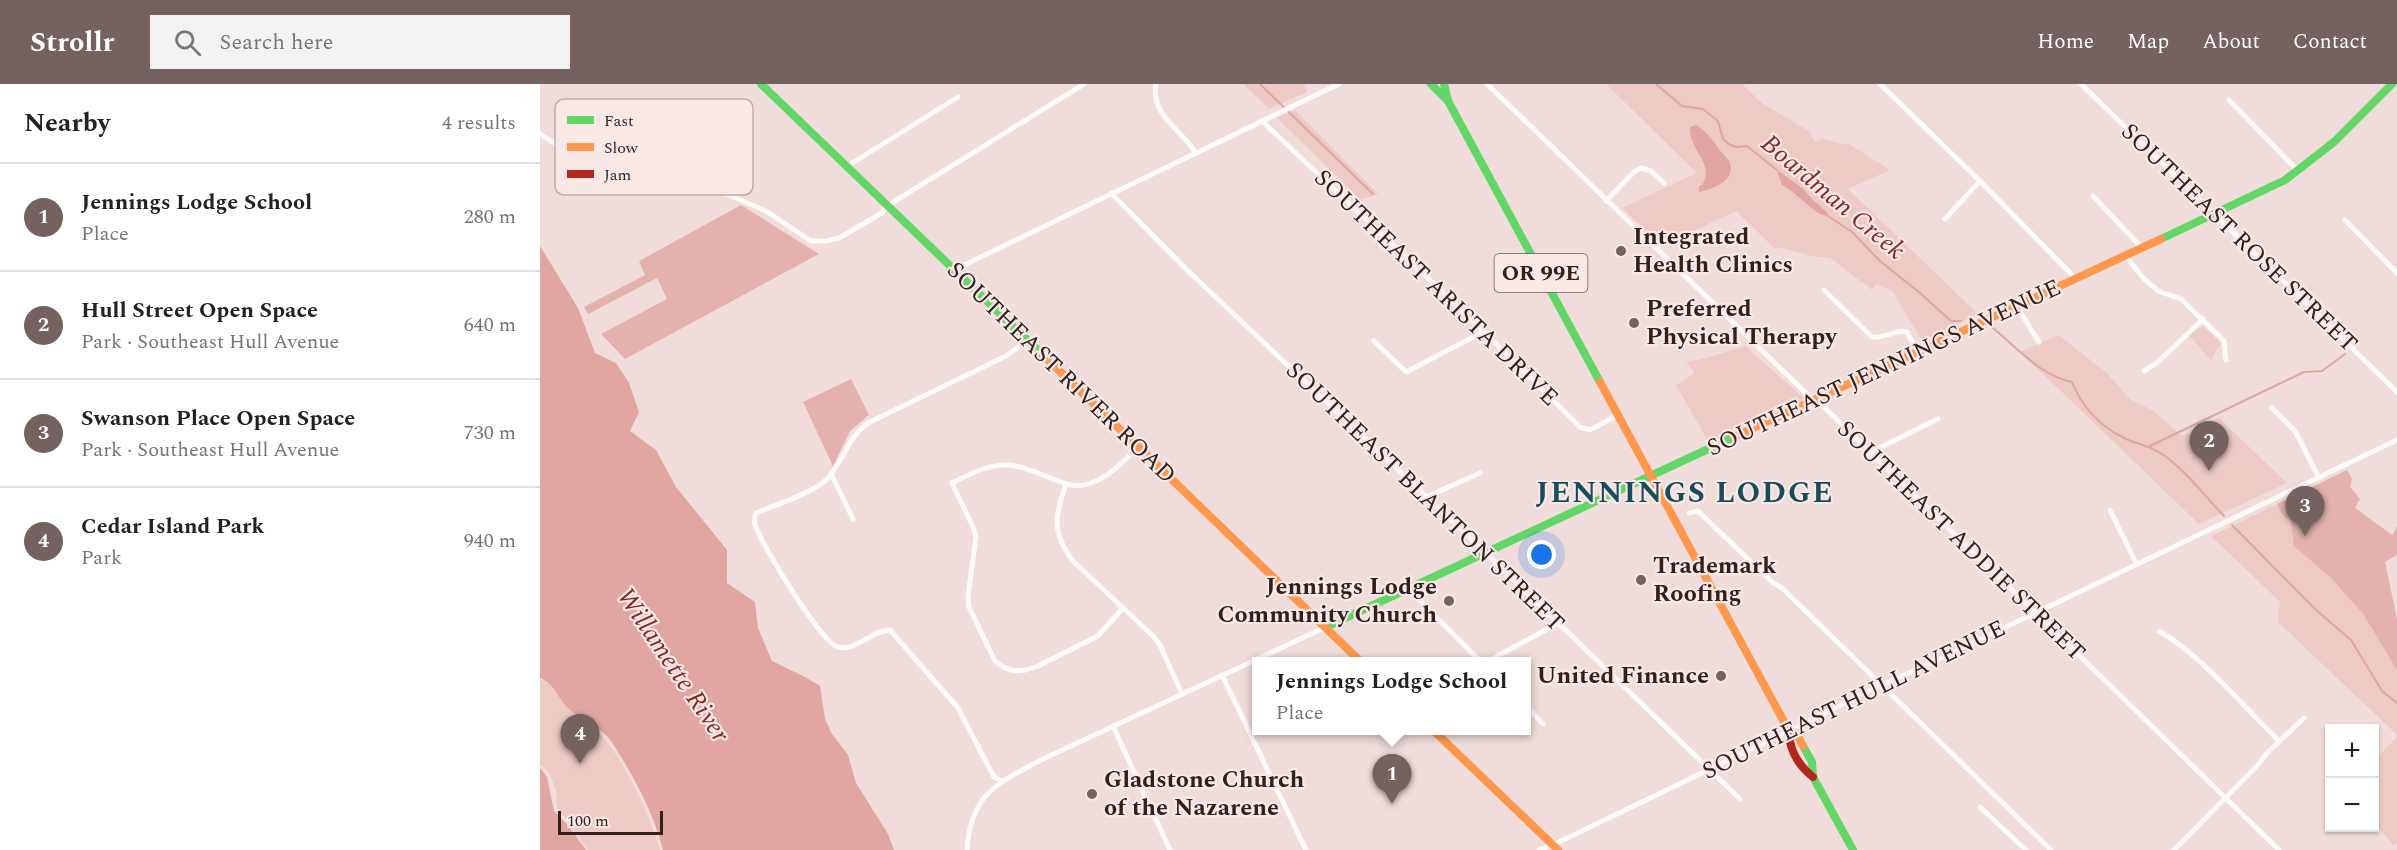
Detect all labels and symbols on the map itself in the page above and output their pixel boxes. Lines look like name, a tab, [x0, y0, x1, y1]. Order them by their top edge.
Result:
legend	[555, 99, 753, 195]
text: Fast	[604, 109, 634, 133]
street label: SOUTHEAST ROSE STREET	[2112, 115, 2366, 361]
water label: Boardman Creek	[1752, 124, 1914, 270]
text: Slow	[604, 136, 639, 160]
street label: SOUTHEAST ARISTA DRIVE	[1305, 161, 1567, 415]
text: Jam	[604, 163, 632, 187]
place label: Integrated Health Clinics	[1633, 219, 1793, 283]
marker: Integrated Health Clinics	[1614, 244, 1628, 258]
street label: SOUTHEAST RIVER ROAD	[938, 253, 1184, 493]
road number: OR 99E	[1494, 254, 1588, 292]
street label: SOUTHEAST JENNINGS AVENUE	[1701, 270, 2067, 466]
place label: Preferred Physical Therapy	[1646, 291, 1838, 355]
marker: Preferred Physical Therapy	[1627, 316, 1641, 330]
street label: SOUTHEAST BLANTON STREET	[1277, 353, 1573, 641]
street label: SOUTHEAST ADDIE STREET	[1828, 412, 2094, 670]
pin: 2	[2190, 422, 2228, 471]
district label: JENNINGS LODGE	[1536, 470, 1834, 516]
pin: 3	[2286, 486, 2324, 536]
your location	[1527, 540, 1556, 569]
place label: Trademark Roofing	[1653, 548, 1777, 612]
place label: Jennings Lodge Community Church	[1217, 569, 1437, 633]
marker: Trademark Roofing	[1634, 573, 1648, 587]
water label: Willamette River	[606, 579, 740, 751]
marker: Jennings Lodge Community Church	[1442, 594, 1456, 608]
street label: SOUTHEAST HULL AVENUE	[1696, 611, 2012, 789]
place label: United Finance	[1537, 658, 1709, 694]
marker: United Finance	[1714, 669, 1728, 683]
pin: 4	[560, 714, 600, 764]
pin: 1	[1372, 754, 1412, 804]
place label: Gladstone Church of the Nazarene	[1104, 762, 1304, 826]
marker: Gladstone Church of the Nazarene	[1085, 787, 1099, 801]
scale bar	[558, 808, 663, 836]

